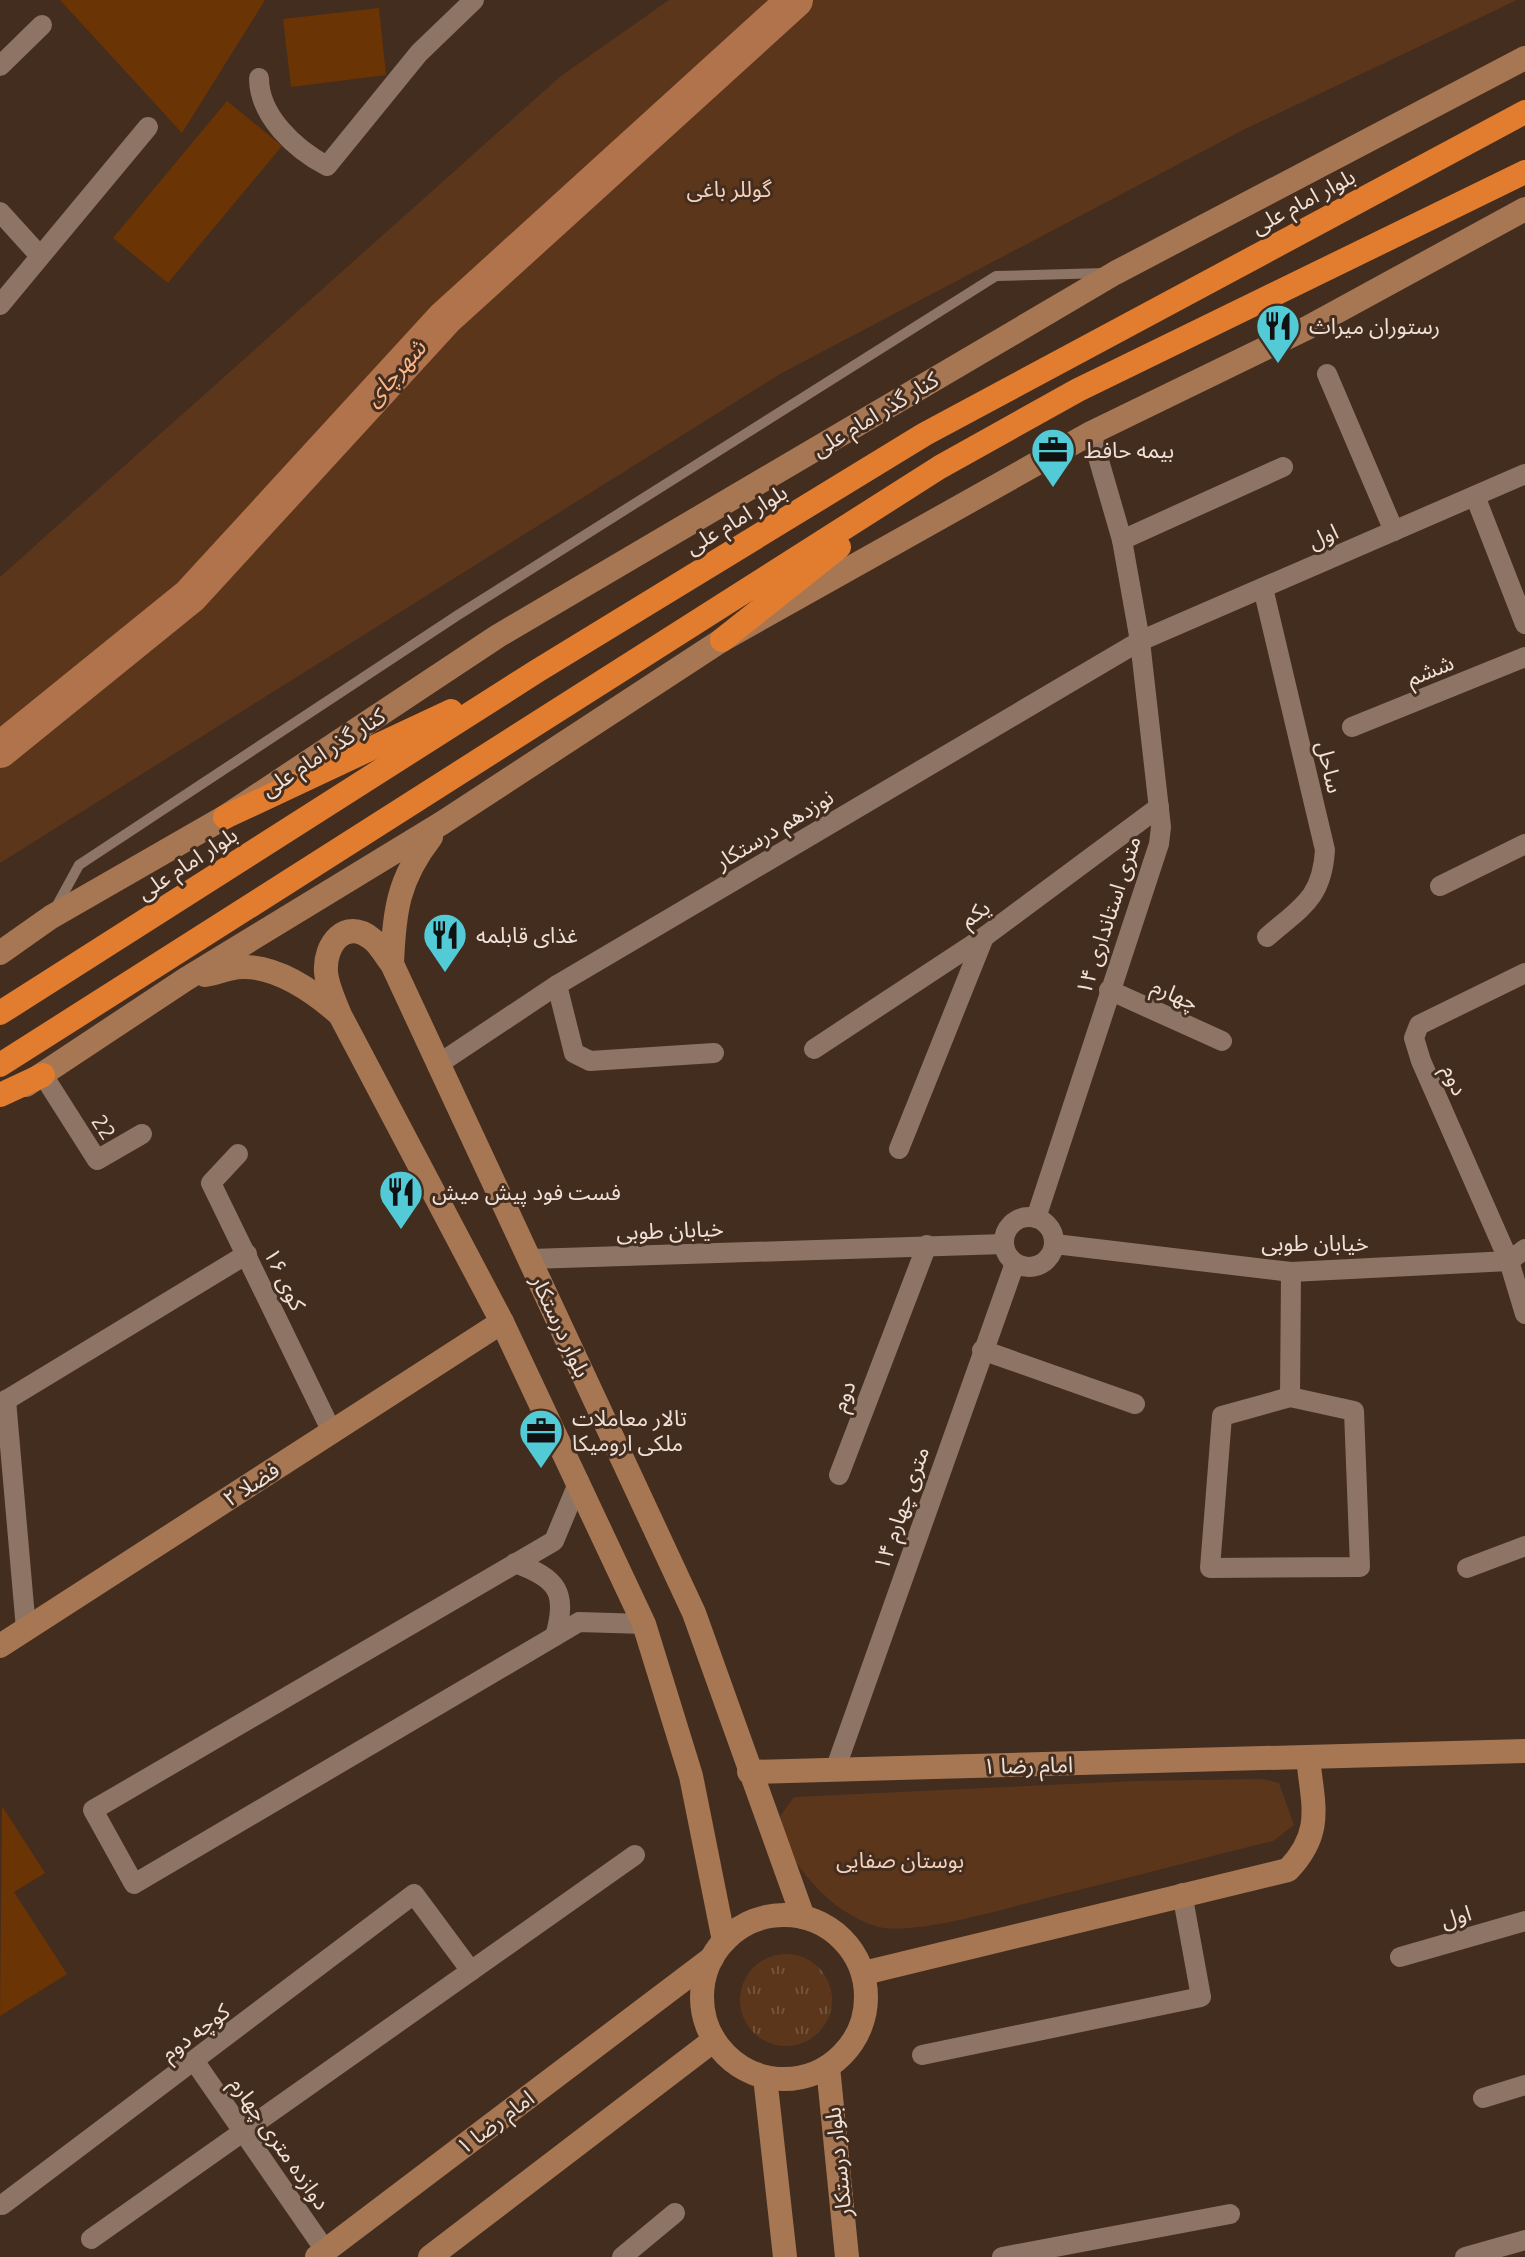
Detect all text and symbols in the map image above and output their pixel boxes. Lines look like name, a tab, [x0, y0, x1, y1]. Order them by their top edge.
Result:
street label: بلوار امام علی	[1247, 163, 1361, 243]
park label: گوللر باغی	[686, 176, 772, 202]
restaurant icon: رستوران میراث	[1254, 302, 1302, 365]
place label: رستوران میراث	[1309, 313, 1440, 340]
water label: شهرچای	[358, 334, 433, 413]
street label: کنار گذر امام علی	[807, 366, 946, 465]
office icon: بیمه حافط	[1029, 426, 1077, 489]
place label: بیمه حافط	[1084, 437, 1174, 462]
street label: بلوار امام علی	[680, 479, 794, 563]
street label: اول	[1304, 518, 1342, 554]
street label: ششم	[1403, 649, 1459, 695]
street label: کنار گذر امام علی	[256, 702, 393, 805]
street label: ساحل	[1311, 738, 1349, 796]
street label: نوزدهم درستکار	[709, 784, 840, 878]
street label: بلوار امام علی	[132, 821, 244, 908]
street label: ۱۴ متری استانداری	[1070, 832, 1147, 998]
street label: یکم	[955, 894, 997, 936]
restaurant icon: غذای قابلمه	[421, 911, 469, 974]
place label: غذای قابلمه	[476, 922, 578, 948]
street label: چهارم	[1146, 972, 1202, 1019]
street label: دوم	[1433, 1061, 1473, 1101]
street label: 22	[87, 1110, 122, 1144]
restaurant icon: فست فود پیش میش	[377, 1168, 425, 1231]
place label: فست فود پیش میش	[432, 1179, 621, 1207]
street label: خیابان طوبی	[616, 1215, 724, 1245]
street label: خیابان طوبی	[1261, 1230, 1369, 1256]
street label: کوی ۱۶	[259, 1243, 312, 1315]
street label: بلوار درستکار	[525, 1270, 596, 1382]
street label: دوم	[825, 1377, 864, 1417]
place label: تالار معاملات ملکی ارومیکا	[572, 1405, 687, 1457]
office icon: تالار معاملات ملکی ارومیکا	[517, 1407, 565, 1470]
street label: ۱۴ متری چهارم	[868, 1443, 938, 1574]
street label: فضلا ۲	[218, 1456, 283, 1511]
street label: امام رضا ۱	[983, 1751, 1073, 1783]
park label: بوستان صفایی	[836, 1847, 964, 1873]
street label: اول	[1438, 1899, 1474, 1933]
street label: کوچه دوم	[156, 1997, 238, 2069]
street label: دوازده متری چهارم	[221, 2072, 335, 2217]
street label: امام رضا ۱	[451, 2084, 541, 2163]
street label: بلوار درستکار	[819, 2106, 858, 2219]

